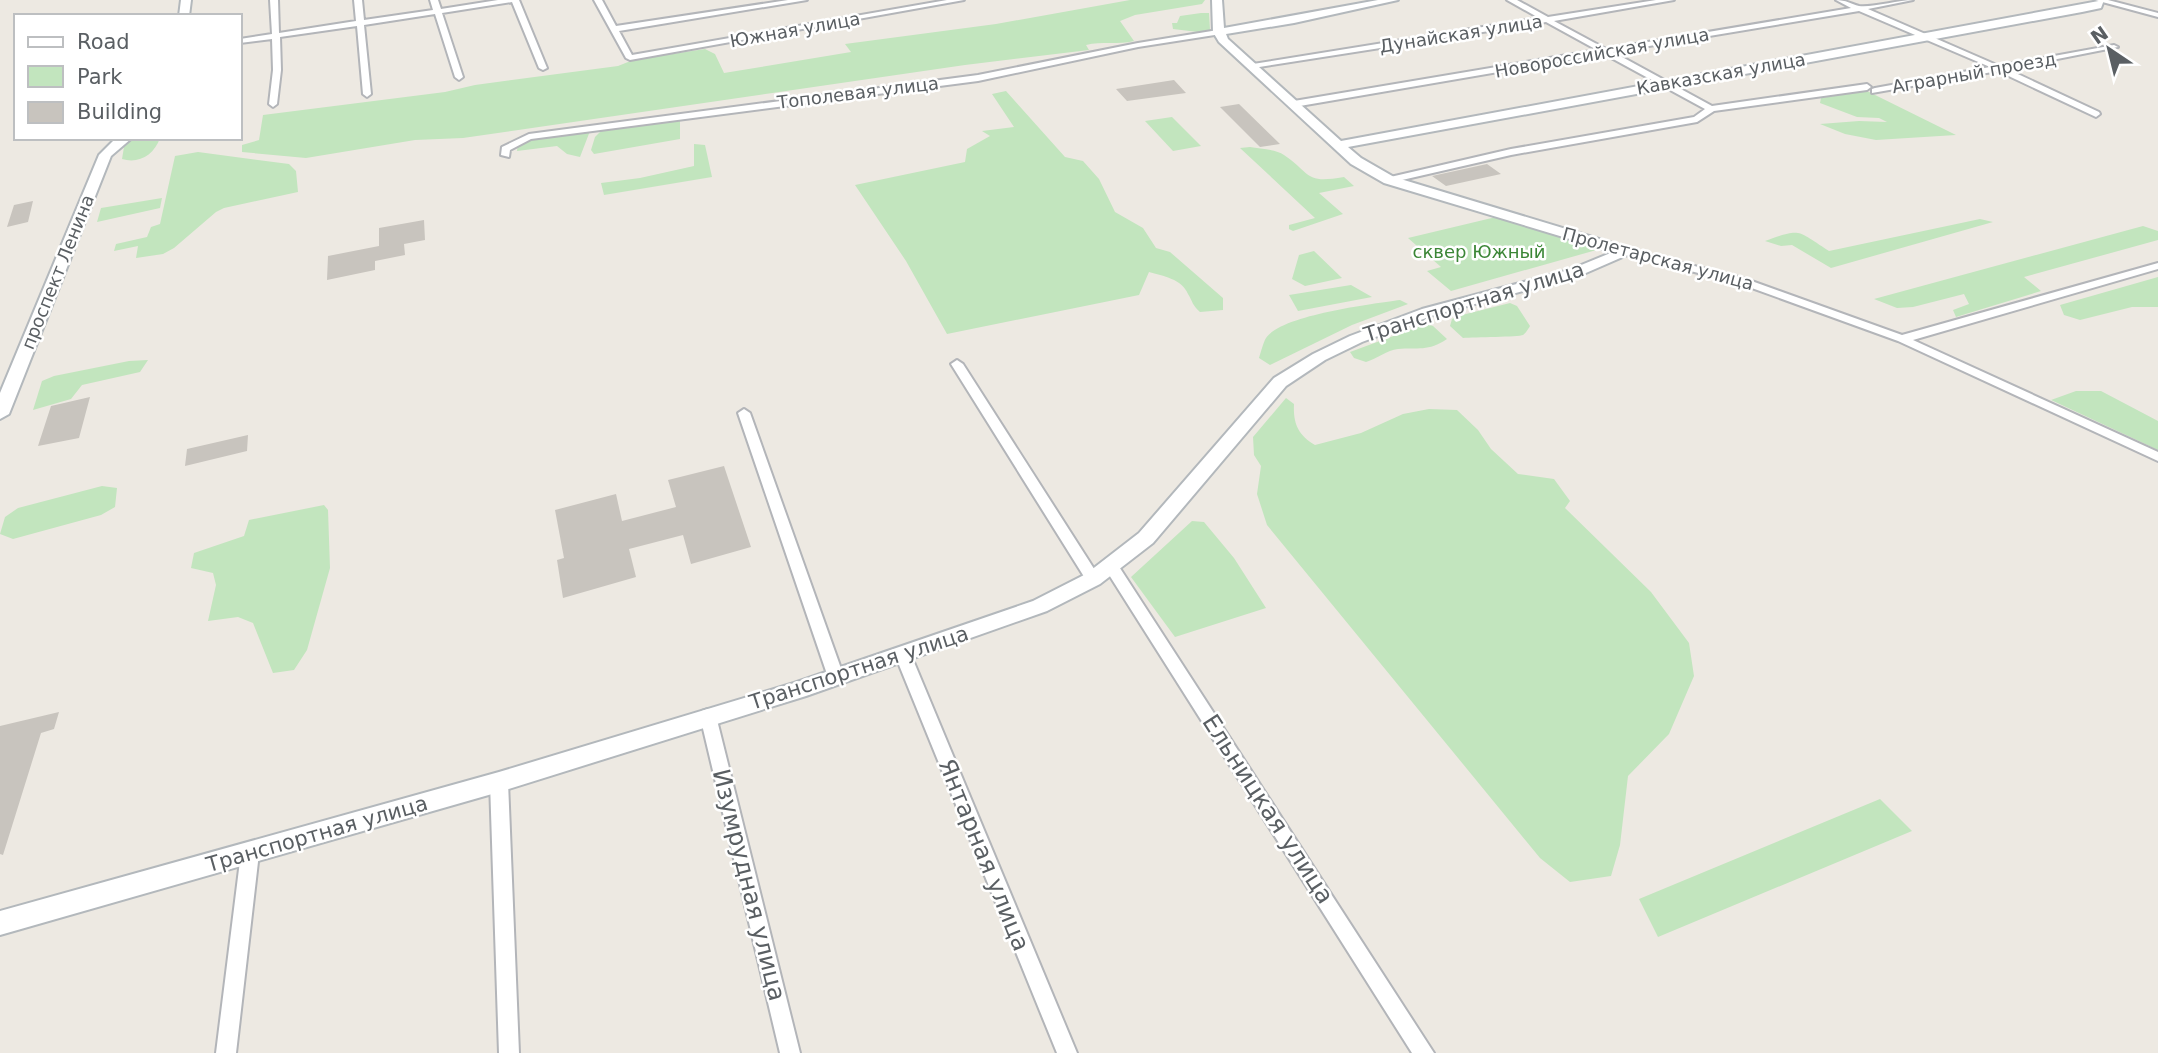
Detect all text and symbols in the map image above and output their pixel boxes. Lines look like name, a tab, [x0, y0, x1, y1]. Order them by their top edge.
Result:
street label: Южная улица	[728, 8, 862, 51]
street label: Дунайская улица	[1378, 10, 1544, 57]
legend	[14, 14, 242, 140]
north arrow	[2074, 14, 2144, 84]
text: N	[2086, 22, 2112, 49]
street label: Новороссийская улица	[1493, 23, 1711, 82]
text: Road	[77, 30, 130, 54]
street label: Кавказская улица	[1635, 48, 1807, 99]
street label: Аграрный проезд	[1890, 48, 2058, 97]
text: Park	[77, 65, 123, 89]
street label: Тополевая улица	[775, 72, 940, 113]
text: Building	[77, 100, 162, 124]
street label: проспект Ленина	[17, 191, 98, 352]
street label: Пролетарская улица	[1560, 223, 1756, 294]
park label: сквер Южный	[1413, 241, 1545, 262]
street label: Транспортная улица	[1360, 257, 1587, 347]
street label: Транспортная улица	[745, 621, 972, 715]
street label: Ельницкая улица	[1196, 709, 1340, 909]
street label: Янтарная улица	[933, 755, 1035, 955]
street label: Изумрудная улица	[707, 766, 791, 1004]
street label: Транспортная улица	[203, 791, 430, 877]

